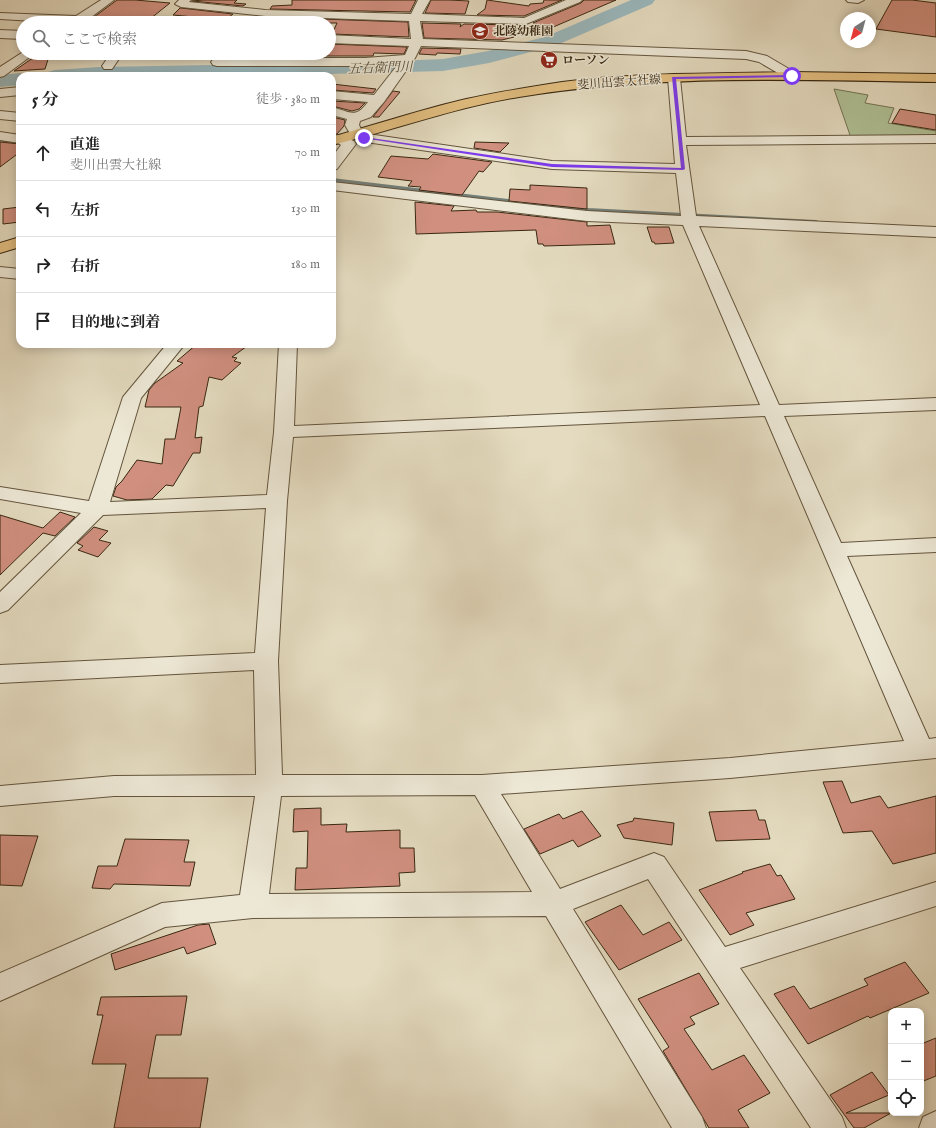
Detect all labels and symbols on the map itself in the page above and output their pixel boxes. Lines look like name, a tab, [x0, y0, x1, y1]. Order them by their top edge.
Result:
north arrow	[840, 12, 876, 48]
school or university icon: 北陵幼稚園	[470, 21, 490, 41]
place label: 北陵幼稚園	[493, 24, 553, 39]
supermarket icon: ローソン	[539, 50, 559, 70]
place label: ローソン	[562, 53, 610, 68]
water label: 五右衛門川	[347, 59, 415, 78]
route start	[783, 67, 801, 85]
street label: 斐川出雲大社線	[577, 72, 661, 93]
route end	[355, 129, 373, 147]

